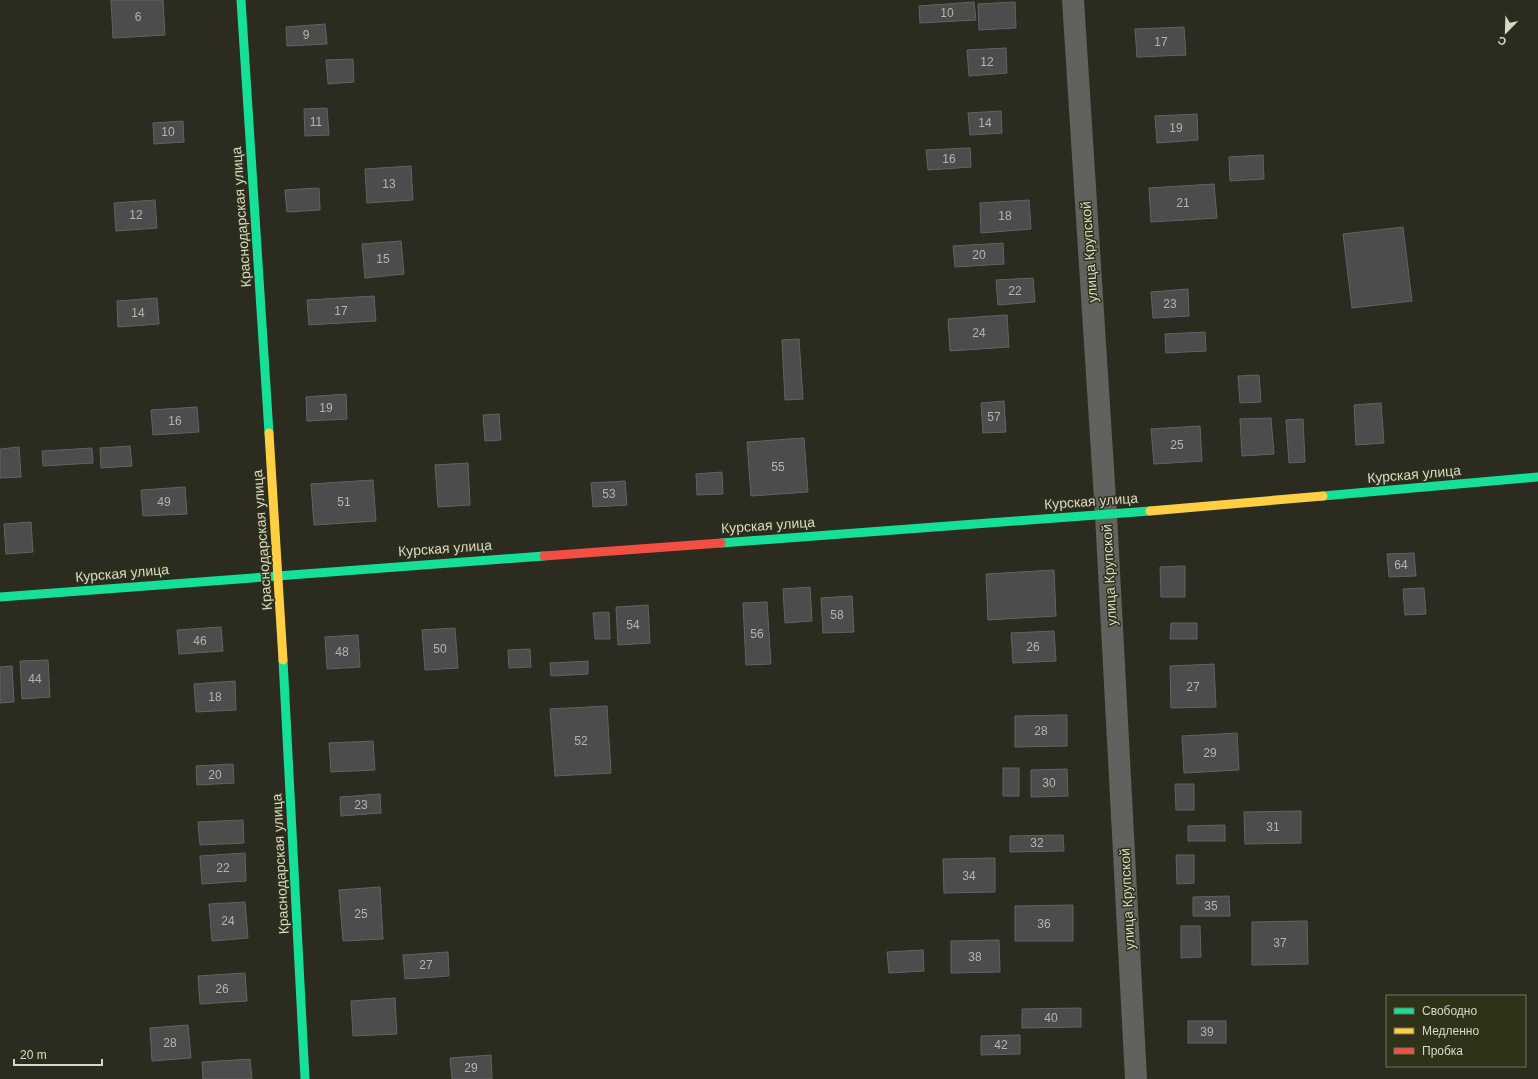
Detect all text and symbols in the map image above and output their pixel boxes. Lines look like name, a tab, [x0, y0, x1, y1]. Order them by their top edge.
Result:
house number: 10	[940, 6, 954, 20]
house number: 6	[135, 10, 142, 24]
north arrow	[1486, 12, 1526, 52]
house number: 9	[303, 28, 310, 42]
text: С	[1496, 34, 1508, 48]
house number: 17	[1154, 35, 1168, 49]
house number: 12	[980, 55, 994, 69]
house number: 11	[310, 115, 323, 129]
house number: 14	[978, 116, 992, 130]
house number: 19	[1169, 121, 1183, 135]
house number: 10	[161, 125, 175, 139]
street label: Краснодарская улица	[228, 146, 254, 288]
house number: 16	[942, 152, 956, 166]
house number: 13	[382, 177, 396, 191]
house number: 21	[1176, 196, 1190, 210]
street label: улица Крупской	[1077, 201, 1101, 303]
house number: 12	[129, 208, 143, 222]
house number: 18	[998, 209, 1012, 223]
house number: 20	[972, 248, 986, 262]
house number: 15	[376, 252, 390, 266]
house number: 22	[1008, 284, 1022, 298]
house number: 23	[1163, 297, 1177, 311]
house number: 17	[334, 304, 348, 318]
house number: 14	[131, 306, 145, 320]
house number: 24	[972, 326, 986, 340]
house number: 19	[319, 401, 333, 415]
house number: 57	[987, 410, 1001, 424]
house number: 16	[168, 414, 182, 428]
house number: 25	[1170, 438, 1184, 452]
house number: 55	[771, 460, 785, 474]
street label: Курская улица	[1366, 462, 1462, 486]
street label: Краснодарская улица	[249, 469, 275, 611]
house number: 53	[602, 487, 616, 501]
street label: Курская улица	[1044, 490, 1139, 512]
house number: 49	[157, 495, 171, 509]
house number: 51	[337, 495, 351, 509]
street label: Курская улица	[721, 514, 816, 536]
street label: улица Крупской	[1098, 524, 1120, 626]
street label: Курская улица	[398, 537, 493, 559]
house number: 64	[1394, 558, 1408, 572]
street label: Курская улица	[74, 561, 170, 585]
house number: 58	[830, 608, 844, 622]
house number: 54	[626, 618, 640, 632]
house number: 56	[750, 627, 764, 641]
house number: 46	[193, 634, 207, 648]
house number: 26	[1026, 640, 1040, 654]
house number: 50	[433, 642, 447, 656]
house number: 48	[335, 645, 349, 659]
house number: 44	[28, 672, 42, 686]
house number: 27	[1186, 680, 1200, 694]
house number: 18	[208, 690, 222, 704]
house number: 28	[1034, 724, 1048, 738]
house number: 52	[574, 734, 588, 748]
house number: 29	[1203, 746, 1217, 760]
house number: 20	[208, 768, 222, 782]
house number: 30	[1042, 776, 1056, 790]
street label: Краснодарская улица	[268, 793, 292, 935]
house number: 23	[354, 798, 368, 812]
house number: 31	[1266, 820, 1280, 834]
house number: 32	[1030, 836, 1044, 850]
street label: улица Крупской	[1116, 848, 1138, 950]
house number: 22	[216, 861, 230, 875]
house number: 34	[962, 869, 976, 883]
house number: 35	[1204, 899, 1218, 913]
house number: 25	[354, 907, 368, 921]
house number: 24	[221, 914, 235, 928]
house number: 36	[1037, 917, 1051, 931]
house number: 37	[1273, 936, 1287, 950]
house number: 38	[968, 950, 982, 964]
house number: 27	[419, 958, 433, 972]
house number: 26	[215, 982, 229, 996]
legend	[1386, 995, 1526, 1067]
text: Свободно	[1422, 1004, 1477, 1018]
house number: 40	[1044, 1011, 1058, 1025]
text: Медленно	[1422, 1024, 1479, 1038]
house number: 39	[1200, 1025, 1214, 1039]
house number: 28	[163, 1036, 177, 1050]
house number: 42	[994, 1038, 1008, 1052]
scale bar	[14, 1041, 102, 1067]
text: Пробка	[1422, 1044, 1463, 1058]
text: 20 m	[20, 1048, 47, 1062]
house number: 29	[464, 1061, 478, 1075]

